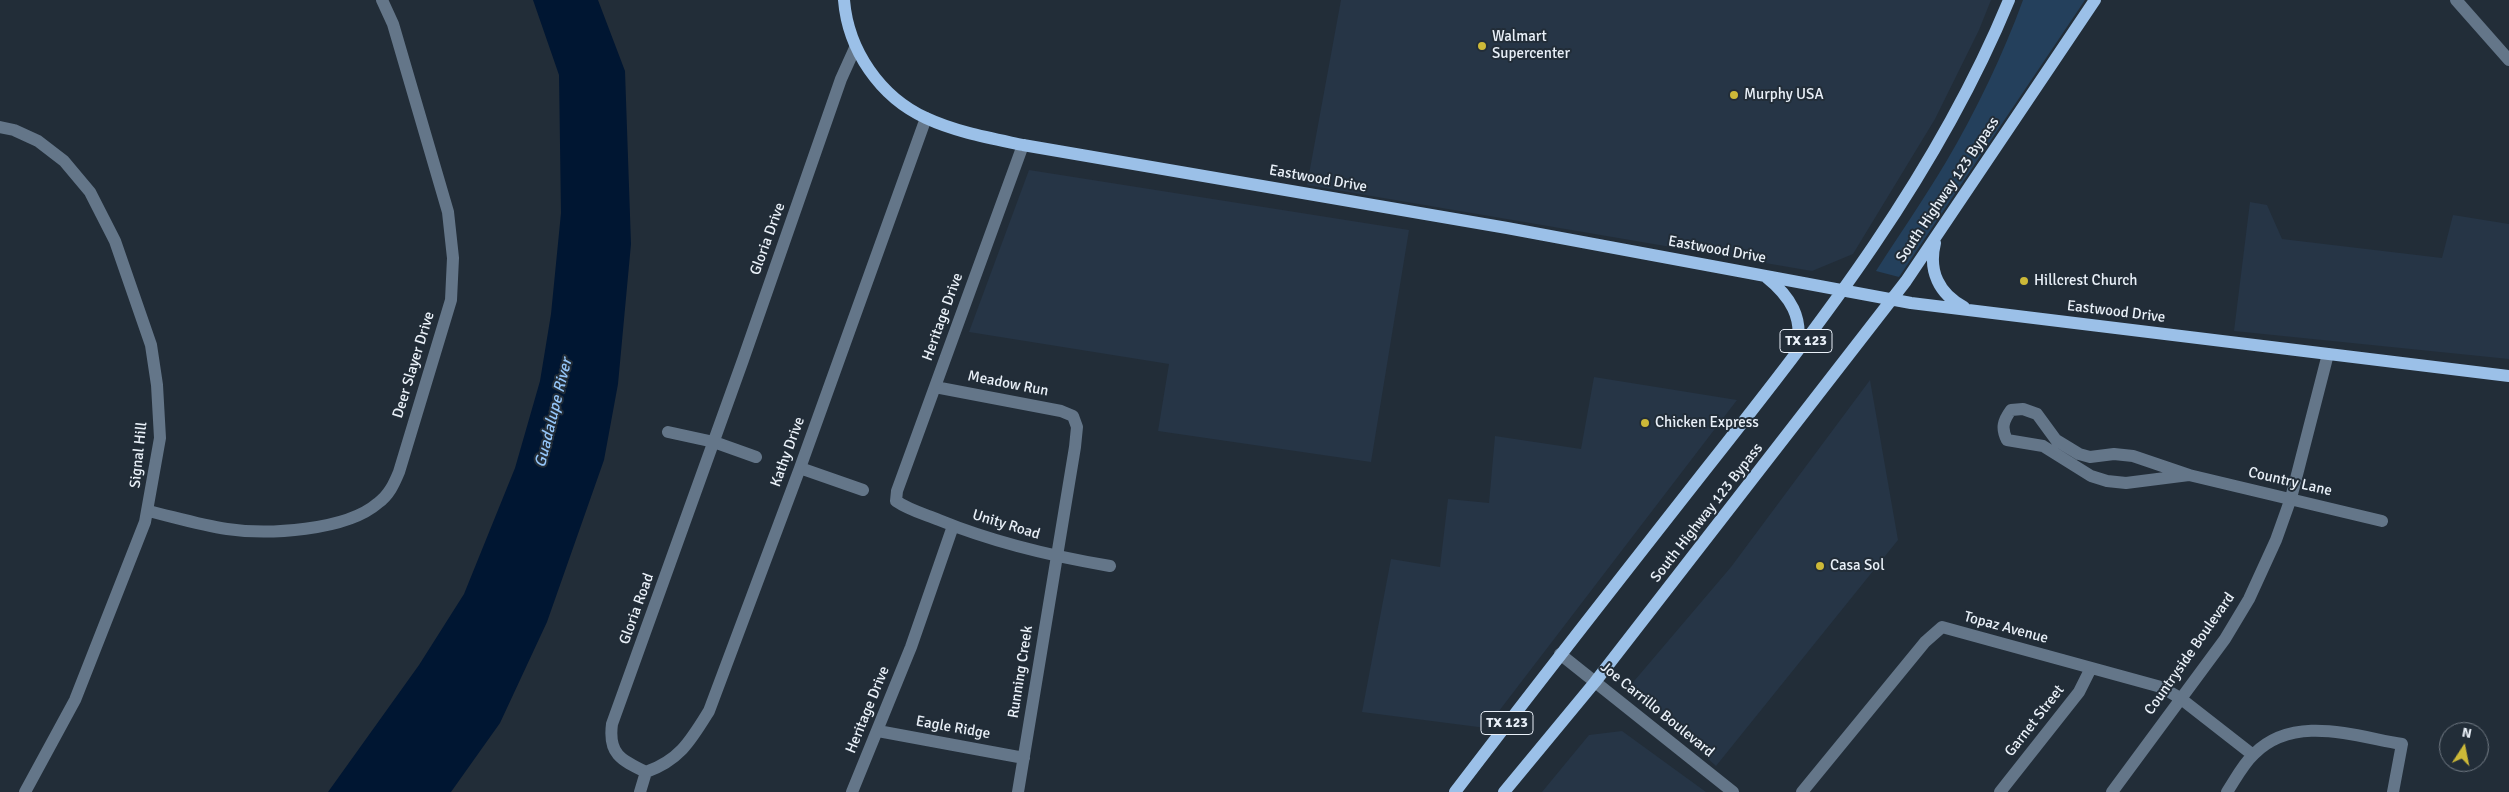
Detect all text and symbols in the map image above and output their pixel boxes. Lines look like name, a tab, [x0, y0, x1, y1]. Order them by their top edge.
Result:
place label: Walmart Supercenter	[1492, 28, 1570, 63]
marker: Walmart Supercenter	[1476, 40, 1488, 52]
place label: Murphy USA	[1744, 86, 1824, 104]
marker: Murphy USA	[1728, 89, 1740, 101]
street label: South Highway 123 Bypass	[1893, 114, 2003, 266]
street label: Eastwood Drive	[1268, 162, 1368, 196]
street label: Gloria Drive	[747, 200, 789, 278]
street label: Eastwood Drive	[1667, 233, 1767, 267]
street label: Heritage Drive	[919, 270, 967, 364]
place label: Hillcrest Church	[2034, 272, 2138, 290]
marker: Hillcrest Church	[2018, 275, 2030, 287]
street label: Eastwood Drive	[2066, 297, 2166, 327]
street label: Deer Slayer Drive	[389, 310, 439, 420]
road number: TX 123	[1780, 330, 1832, 352]
water label: Guadalupe River	[531, 356, 577, 470]
street label: Meadow Run	[966, 367, 1050, 401]
street label: Kathy Drive	[767, 414, 809, 490]
place label: Chicken Express	[1655, 414, 1759, 432]
marker: Chicken Express	[1639, 417, 1651, 429]
street label: Signal Hill	[127, 421, 151, 489]
street label: South Highway 123 Bypass	[1647, 440, 1767, 586]
street label: Country Lane	[2246, 464, 2334, 500]
street label: Unity Road	[970, 506, 1042, 544]
place label: Casa Sol	[1830, 557, 1885, 575]
marker: Casa Sol	[1814, 560, 1826, 572]
street label: Gloria Road	[616, 571, 658, 647]
street label: Countryside Boulevard	[2141, 589, 2239, 719]
street label: Topaz Avenue	[1962, 608, 2050, 648]
street label: Running Creek	[1005, 624, 1037, 720]
street label: Joe Carrillo Boulevard	[1596, 659, 1718, 761]
street label: Heritage Drive	[842, 664, 894, 756]
street label: Garnet Street	[2001, 682, 2069, 760]
road number: TX 123	[1481, 711, 1533, 734]
street label: Eagle Ridge	[914, 713, 992, 743]
north arrow	[2439, 722, 2489, 772]
text: N	[2460, 723, 2473, 742]

